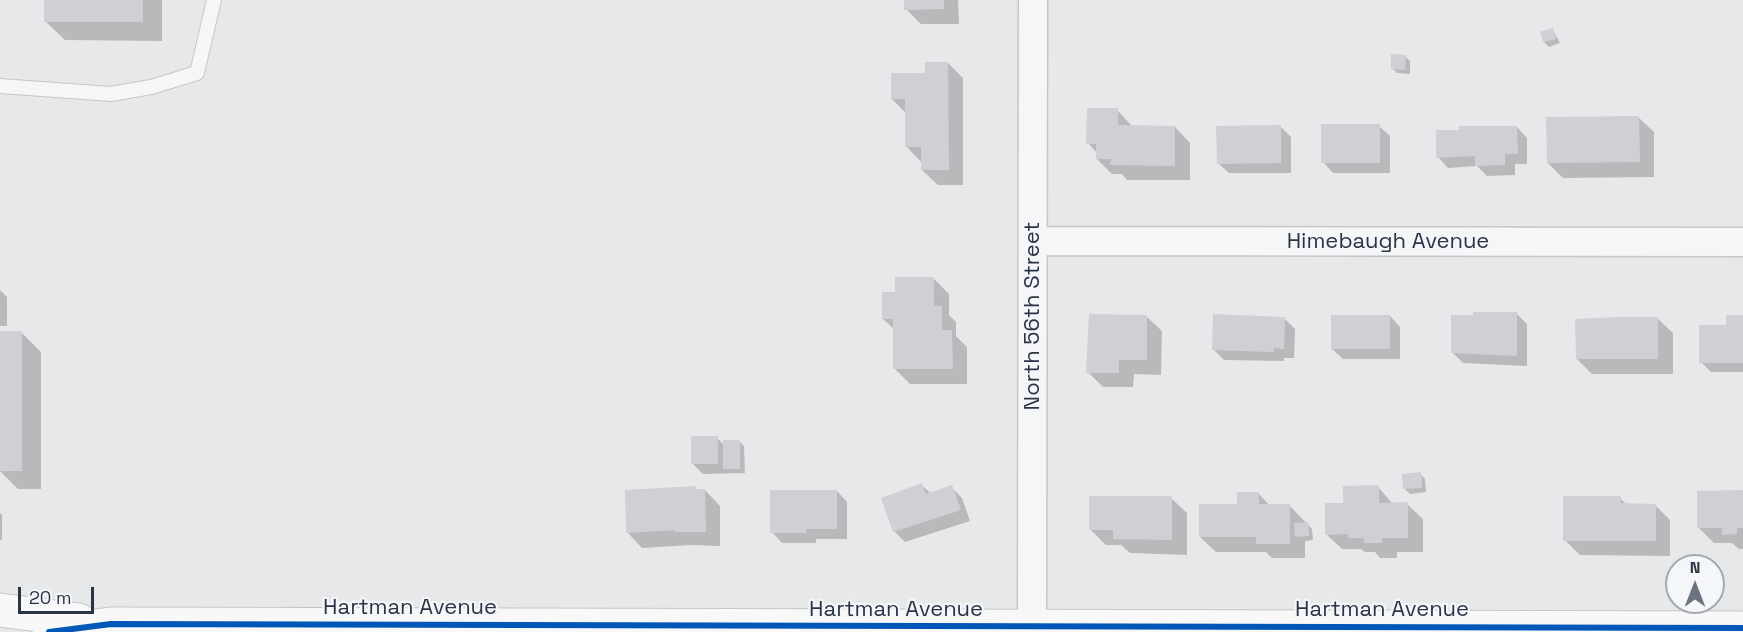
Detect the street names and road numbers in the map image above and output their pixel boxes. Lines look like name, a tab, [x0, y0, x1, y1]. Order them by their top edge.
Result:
street label: North 56th Street	[1020, 222, 1046, 410]
street label: Himebaugh Avenue	[1287, 229, 1489, 255]
street label: Hartman Avenue	[323, 595, 497, 621]
street label: Hartman Avenue	[809, 597, 983, 623]
street label: Hartman Avenue	[1295, 597, 1469, 623]

